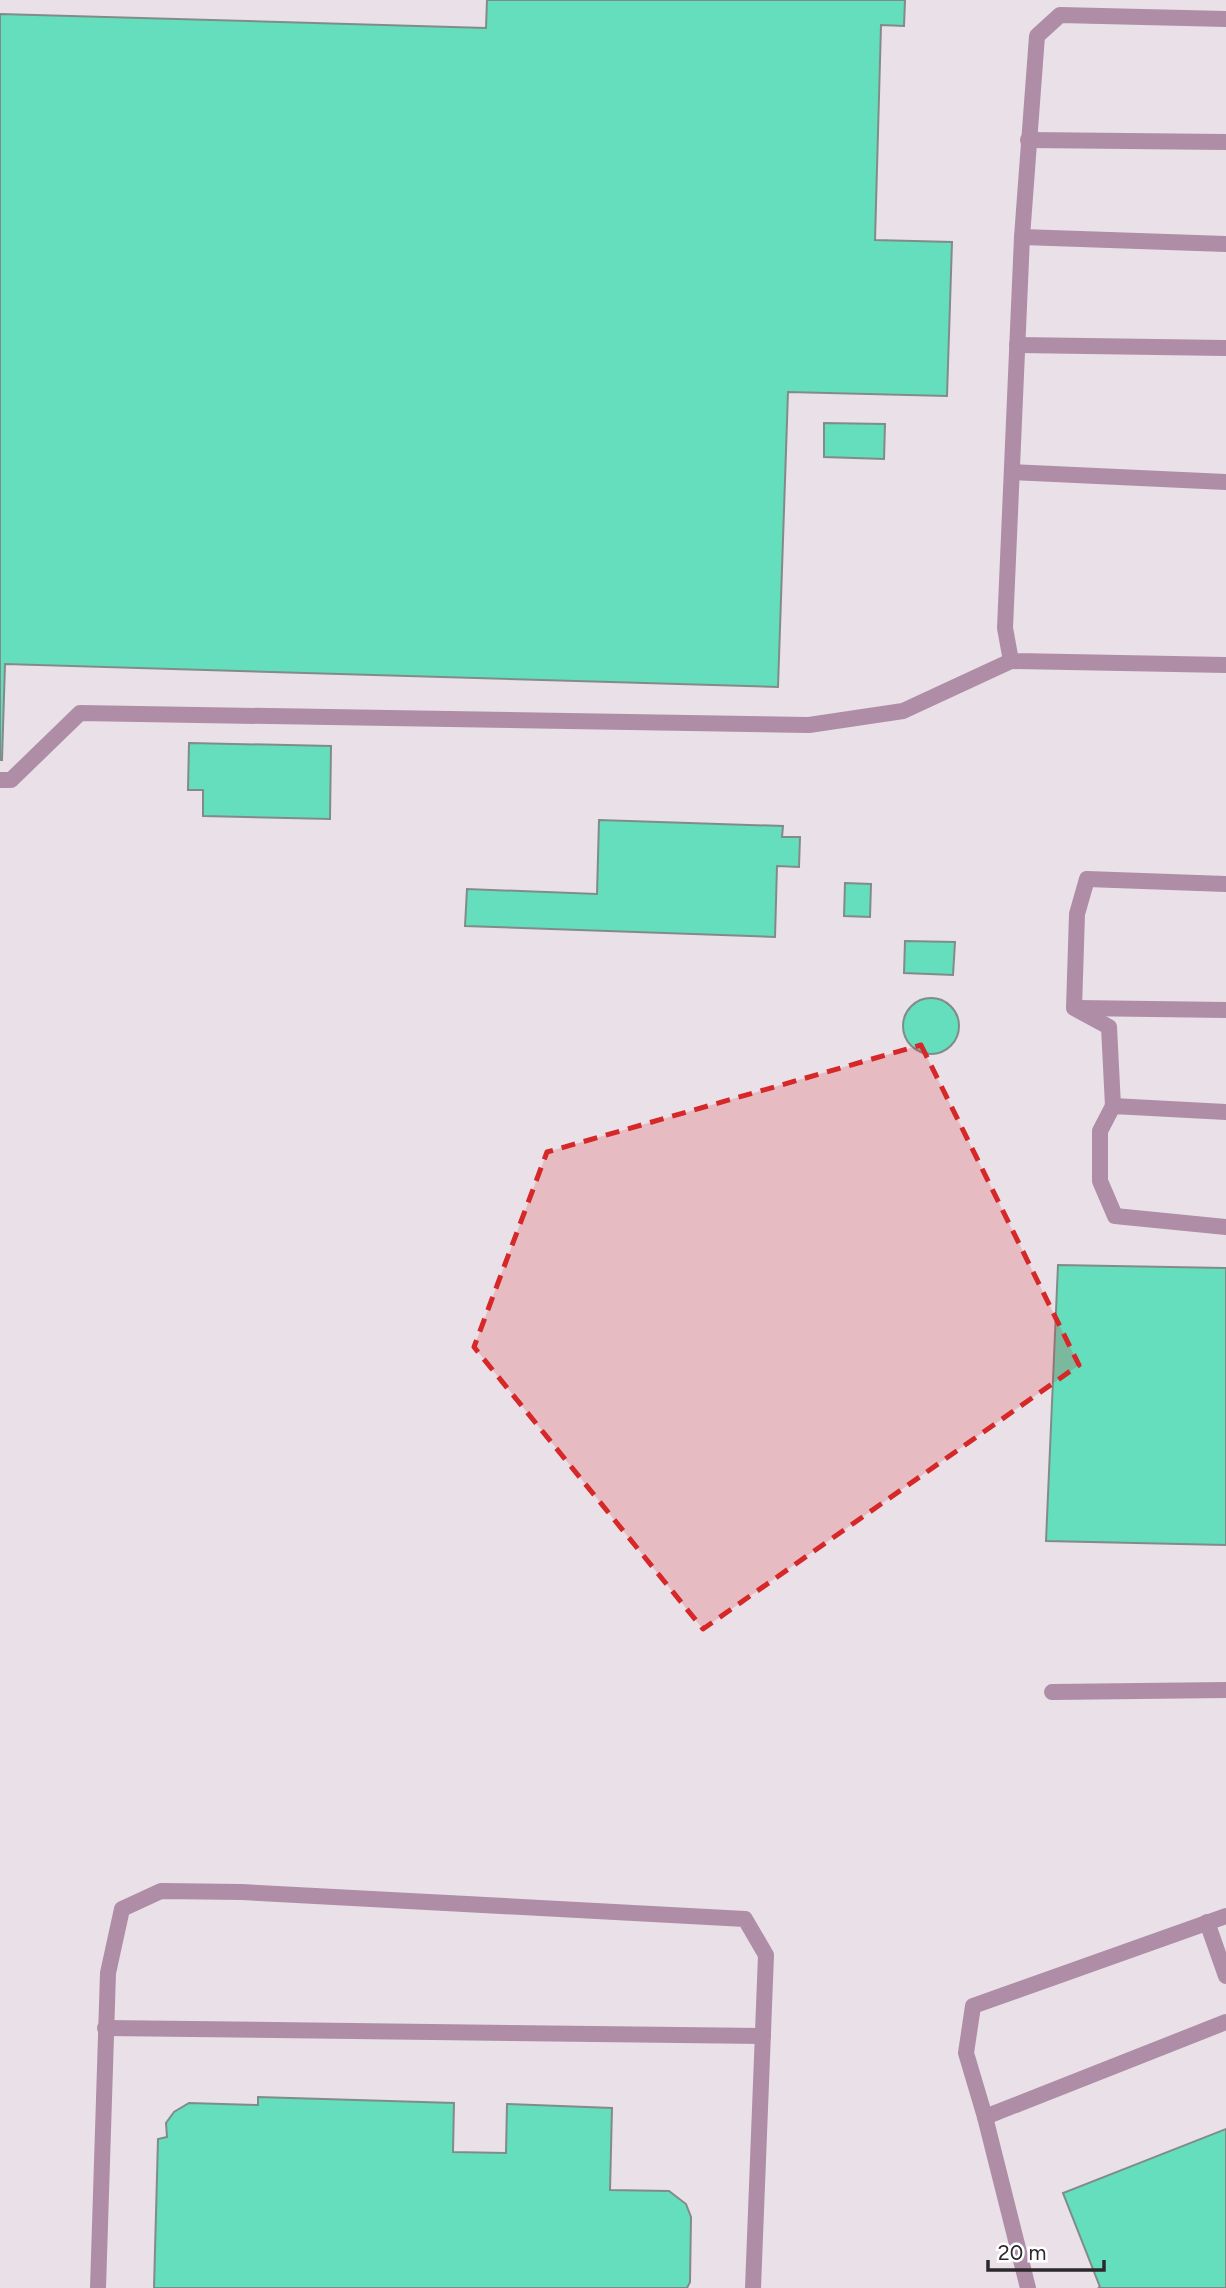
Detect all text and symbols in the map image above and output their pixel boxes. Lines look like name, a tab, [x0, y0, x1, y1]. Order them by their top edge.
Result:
scale bar	[988, 2228, 1104, 2272]
text: 20 m	[998, 2240, 1046, 2265]

